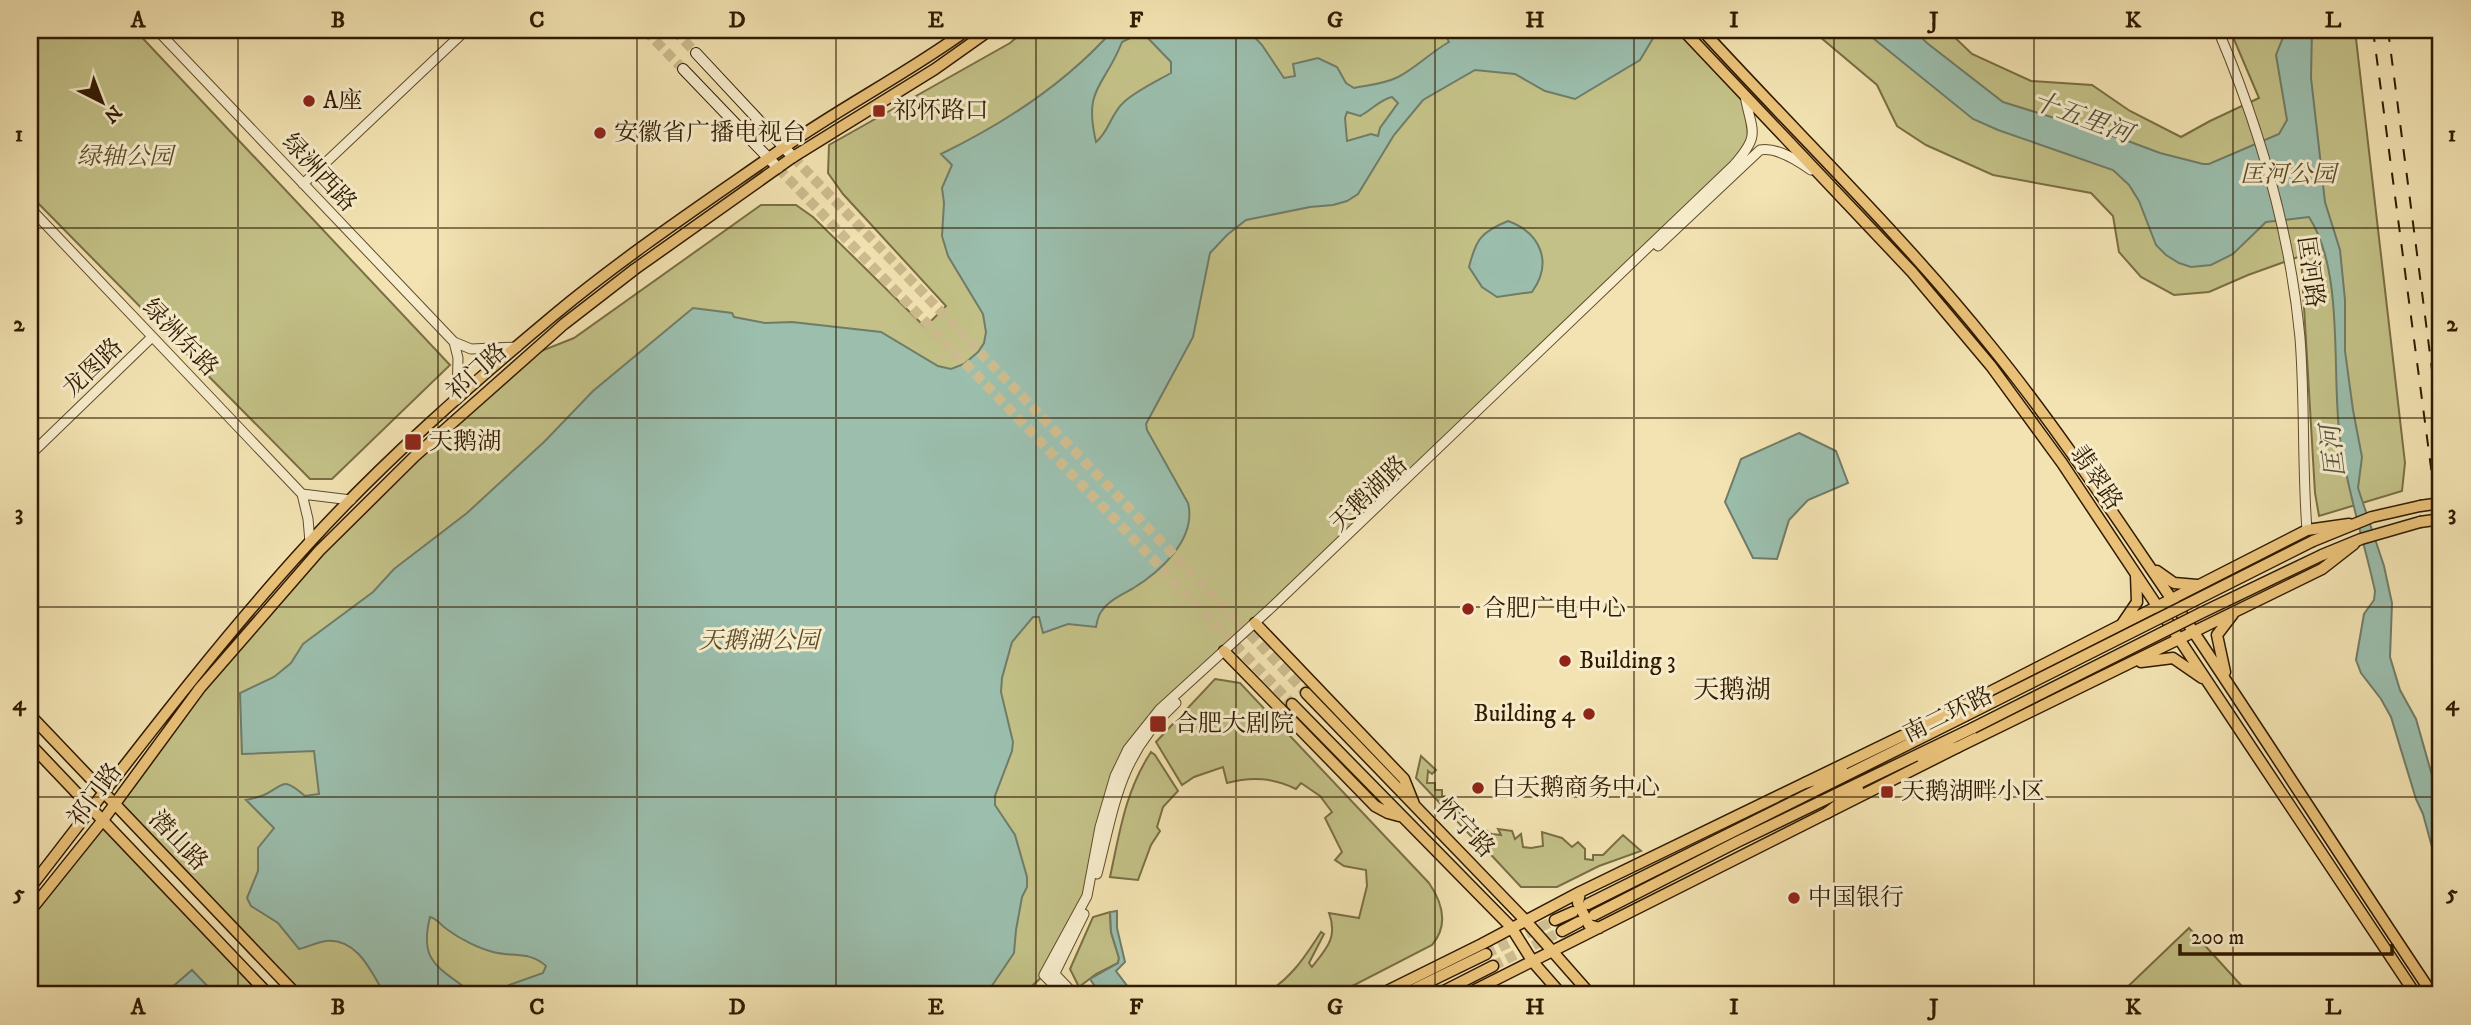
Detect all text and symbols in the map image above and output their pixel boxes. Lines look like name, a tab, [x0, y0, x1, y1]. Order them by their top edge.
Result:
text: A	[130, 6, 147, 35]
text: B	[331, 6, 345, 35]
text: C	[529, 6, 545, 35]
text: D	[728, 6, 746, 35]
text: E	[928, 6, 944, 35]
text: F	[1129, 6, 1144, 35]
text: G	[1327, 6, 1343, 35]
text: H	[1525, 6, 1545, 35]
text: I	[1729, 6, 1739, 35]
text: J	[1926, 6, 1939, 35]
text: K	[2125, 6, 2142, 35]
text: L	[2325, 6, 2342, 35]
north arrow	[66, 66, 136, 136]
water label: 十五里河	[2027, 85, 2140, 153]
place label: A座	[323, 86, 362, 116]
marker: A座	[301, 93, 317, 109]
place label: 祁怀路口	[893, 96, 989, 126]
text: N	[99, 100, 126, 128]
marker: 祁怀路口	[871, 103, 887, 119]
place label: 安徽省广播电视台	[614, 118, 806, 148]
text: 1	[15, 120, 23, 149]
text: 1	[2448, 120, 2456, 149]
marker: 安徽省广播电视台	[592, 125, 608, 141]
street label: 绿洲西路	[275, 128, 363, 218]
park label: 绿轴公园	[77, 142, 177, 172]
park label: 匡河公园	[2240, 160, 2340, 190]
street label: 匡河路	[2290, 234, 2330, 310]
street label: 绿洲东路	[136, 293, 224, 383]
text: 2	[13, 310, 25, 339]
text: 2	[2446, 310, 2458, 339]
street label: 龙图路	[57, 332, 129, 404]
street label: 祁门路	[440, 337, 514, 407]
water label: 匡河	[2314, 419, 2354, 479]
place label: 天鹅湖	[429, 427, 501, 457]
marker: 天鹅湖	[403, 432, 423, 452]
street label: 翡翠路	[2063, 440, 2129, 516]
street label: 天鹅湖路	[1324, 450, 1414, 538]
text: 3	[15, 499, 23, 528]
text: 3	[2448, 499, 2456, 528]
place label: 合肥广电中心	[1482, 594, 1626, 624]
marker: 合肥广电中心	[1460, 601, 1476, 617]
park label: 天鹅湖公园	[699, 626, 823, 656]
place label: Building 3	[1579, 646, 1676, 676]
marker: Building 3	[1557, 653, 1573, 669]
district label: 天鹅湖	[1693, 674, 1771, 707]
street label: 南二环路	[1898, 680, 1998, 750]
text: 4	[12, 689, 27, 718]
text: 4	[2445, 689, 2460, 718]
place label: Building 4	[1473, 699, 1576, 729]
marker: Building 4	[1581, 706, 1597, 722]
place label: 合肥大剧院	[1174, 709, 1294, 739]
marker: 合肥大剧院	[1148, 714, 1168, 734]
street label: 祁门路	[61, 757, 129, 833]
place label: 白天鹅商务中心	[1492, 773, 1660, 803]
place label: 天鹅湖畔小区	[1901, 777, 2045, 807]
marker: 白天鹅商务中心	[1470, 780, 1486, 796]
marker: 天鹅湖畔小区	[1879, 784, 1895, 800]
street label: 怀宁路	[1429, 792, 1501, 864]
street label: 潜山路	[142, 805, 214, 877]
text: 5	[12, 879, 25, 908]
text: 5	[2445, 879, 2458, 908]
place label: 中国银行	[1808, 883, 1904, 913]
marker: 中国银行	[1786, 890, 1802, 906]
scale bar	[2180, 913, 2392, 957]
text: 200 m	[2191, 925, 2244, 951]
text: A	[130, 993, 147, 1022]
text: B	[331, 993, 345, 1022]
text: C	[529, 993, 545, 1022]
text: D	[728, 993, 746, 1022]
text: E	[928, 993, 944, 1022]
text: F	[1129, 993, 1144, 1022]
text: G	[1327, 993, 1343, 1022]
text: H	[1525, 993, 1545, 1022]
text: I	[1729, 993, 1739, 1022]
text: J	[1926, 993, 1939, 1022]
text: K	[2125, 993, 2142, 1022]
text: L	[2325, 993, 2342, 1022]

